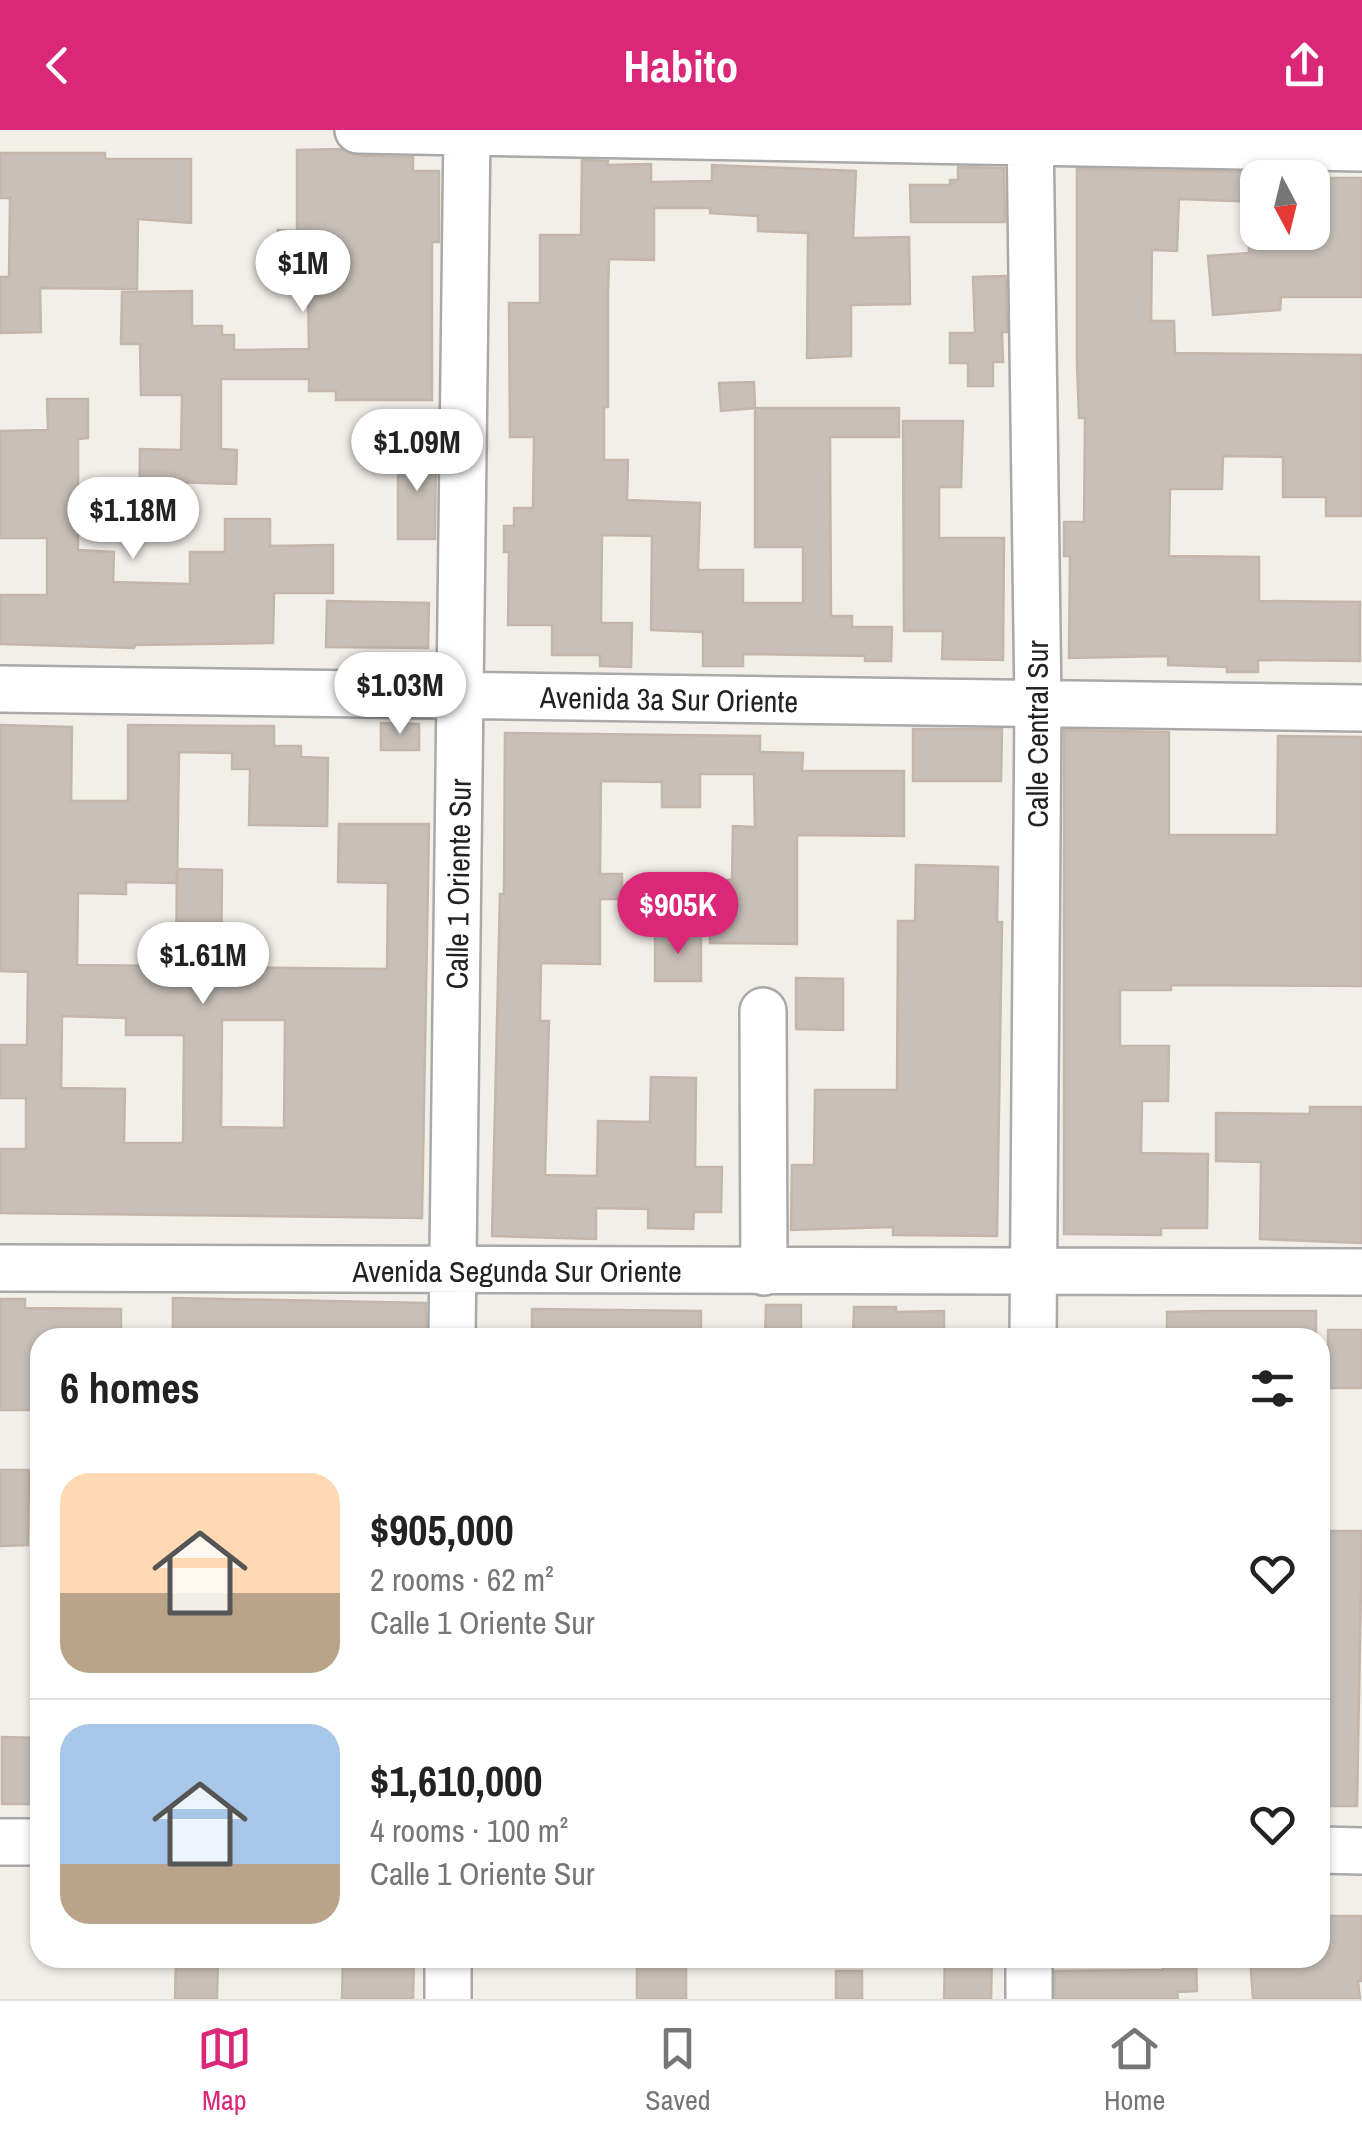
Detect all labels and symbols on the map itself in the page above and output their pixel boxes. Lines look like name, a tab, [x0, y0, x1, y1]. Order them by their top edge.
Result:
north arrow	[1240, 160, 1330, 250]
pin: $1M	[255, 230, 351, 315]
pin: $1.09M	[336, 409, 498, 494]
pin: $1.18M	[52, 477, 214, 562]
street label: Calle Central Sur	[1017, 640, 1057, 828]
pin: $1.03M	[319, 652, 481, 737]
street label: Avenida 3a Sur Oriente	[539, 677, 798, 721]
street label: Calle 1 Oriente Sur	[436, 778, 480, 990]
pin: $905K	[608, 872, 748, 957]
pin: $1.61M	[122, 922, 284, 1007]
street label: Avenida Segunda Sur Oriente	[351, 1251, 682, 1291]

